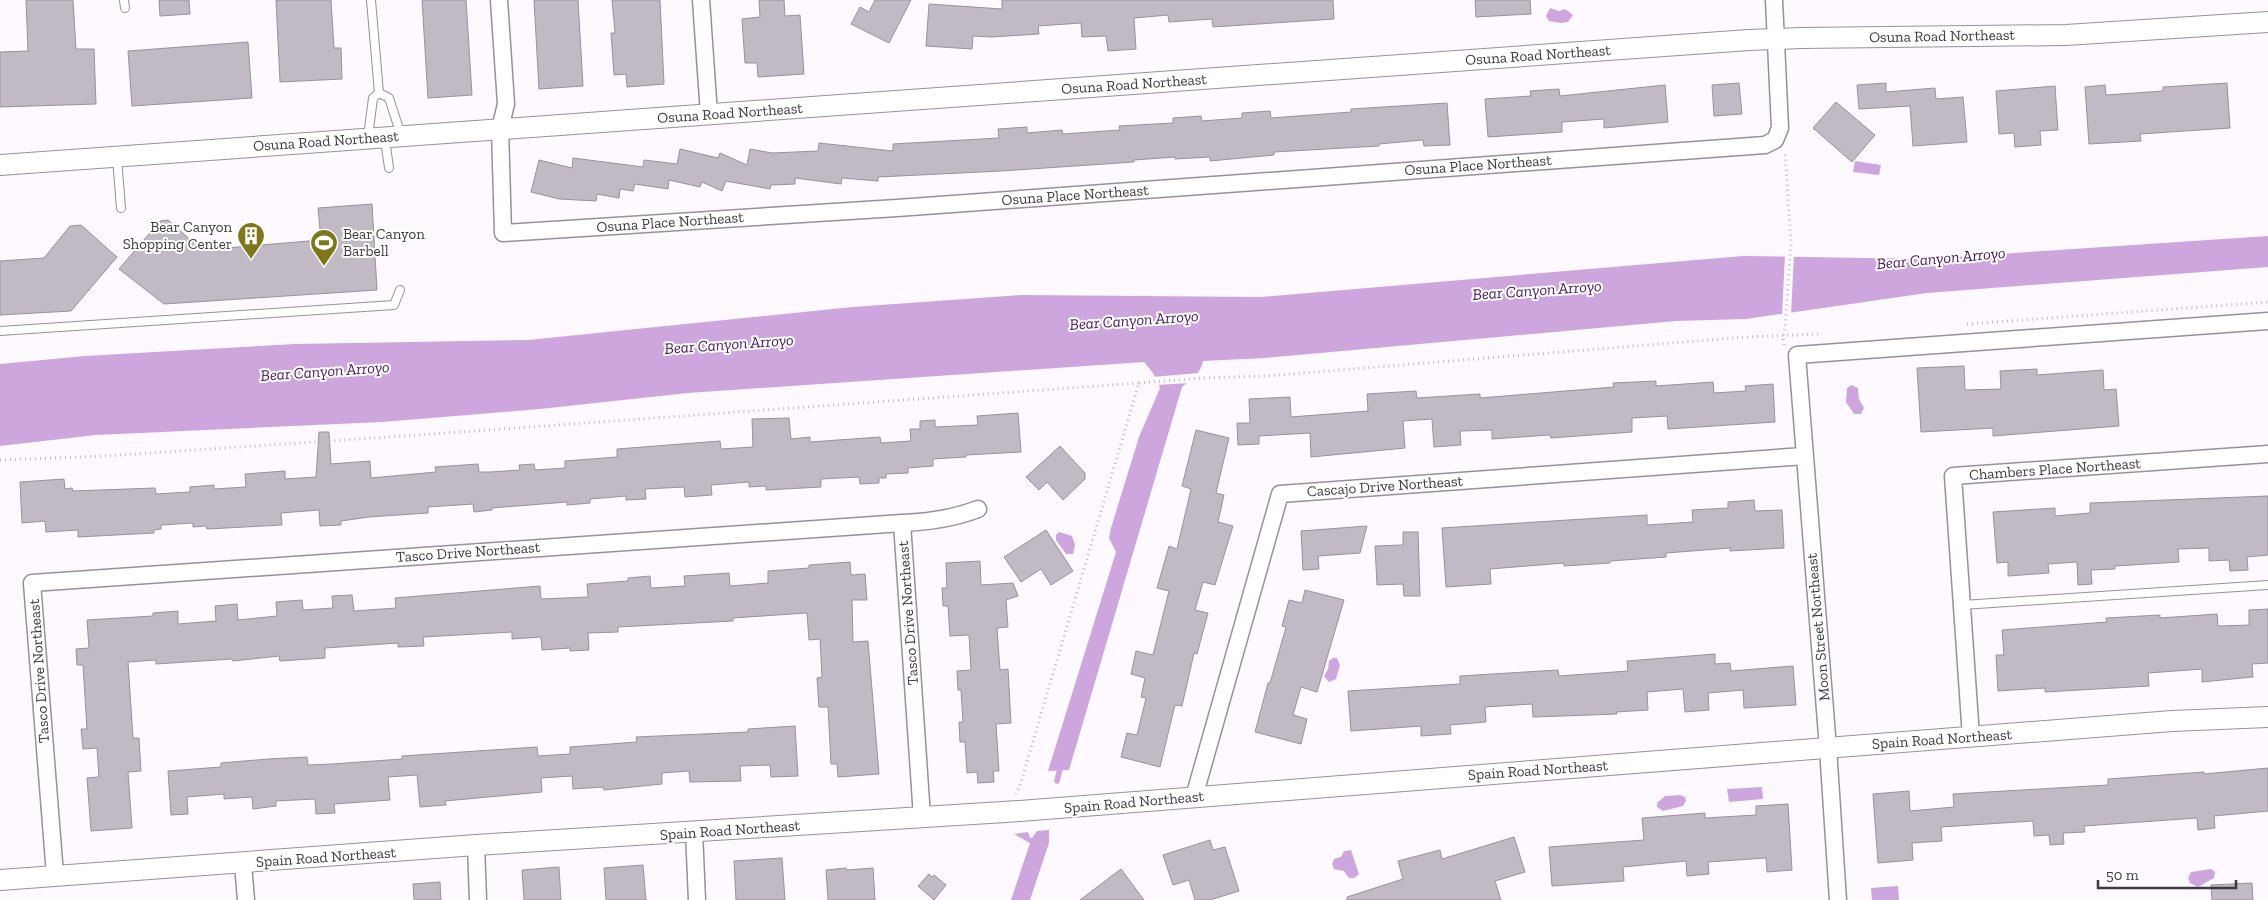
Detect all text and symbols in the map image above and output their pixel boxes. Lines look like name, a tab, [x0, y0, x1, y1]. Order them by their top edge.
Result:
street label: Osuna Road Northeast	[1869, 26, 2016, 46]
street label: Osuna Road Northeast	[1465, 41, 1612, 69]
street label: Osuna Road Northeast	[1061, 70, 1208, 98]
street label: Osuna Road Northeast	[657, 99, 804, 127]
street label: Osuna Road Northeast	[253, 127, 400, 155]
street label: Osuna Place Northeast	[1404, 151, 1553, 179]
street label: Osuna Place Northeast	[1001, 181, 1150, 209]
street label: Osuna Place Northeast	[596, 208, 745, 236]
place label: Bear Canyon Shopping Center	[123, 218, 232, 253]
building icon: Bear Canyon Shopping Center	[236, 221, 266, 260]
place label: Bear Canyon Barbell	[343, 225, 425, 260]
sports icon: Bear Canyon Barbell	[309, 228, 339, 267]
water label: Bear Canyon Arroyo	[1876, 243, 2006, 273]
water label: Bear Canyon Arroyo	[1472, 276, 1602, 304]
water label: Bear Canyon Arroyo	[1069, 306, 1199, 334]
water label: Bear Canyon Arroyo	[664, 330, 794, 358]
water label: Bear Canyon Arroyo	[260, 357, 390, 385]
street label: Chambers Place Northeast	[1969, 454, 2142, 484]
street label: Cascajo Drive Northeast	[1306, 472, 1464, 500]
street label: Tasco Drive Northeast	[395, 538, 541, 566]
street label: Tasco Drive Northeast	[894, 540, 922, 686]
street label: Moon Street Northeast	[1803, 552, 1833, 702]
street label: Tasco Drive Northeast	[25, 598, 53, 744]
street label: Spain Road Northeast	[1871, 725, 2013, 753]
street label: Spain Road Northeast	[1467, 756, 1609, 784]
street label: Spain Road Northeast	[1063, 787, 1205, 817]
street label: Spain Road Northeast	[659, 816, 801, 844]
street label: Spain Road Northeast	[255, 843, 397, 871]
scale bar	[2098, 858, 2236, 890]
text: 50 m	[2106, 866, 2139, 884]

